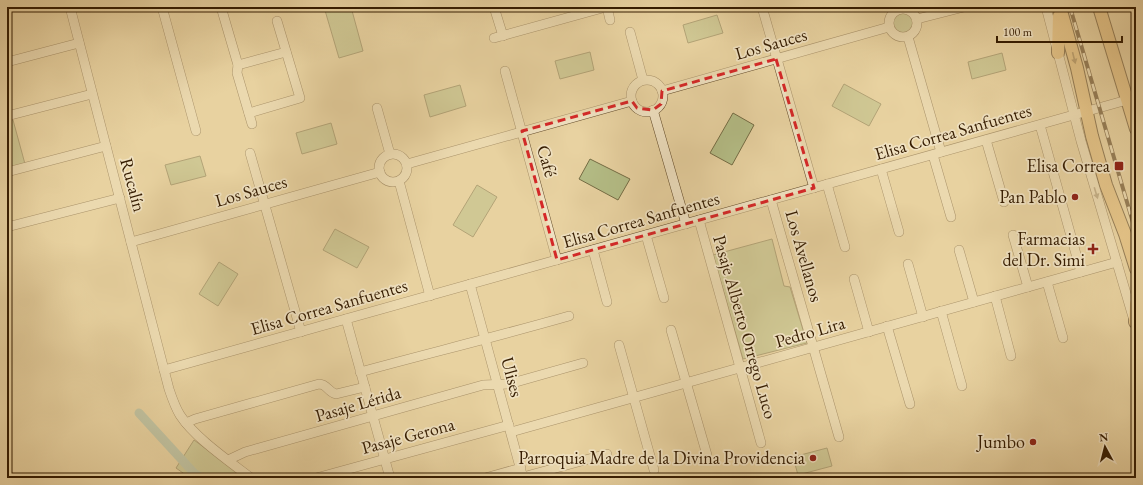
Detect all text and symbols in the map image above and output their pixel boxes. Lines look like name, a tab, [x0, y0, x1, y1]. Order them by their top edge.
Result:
scale bar	[997, 18, 1122, 44]
street label: Los Sauces	[732, 22, 810, 65]
text: 100 m	[1003, 24, 1033, 40]
one-way arrow	[1071, 52, 1077, 64]
street label: Elisa Correa Sanfuentes	[872, 98, 1034, 165]
street label: Café	[532, 142, 563, 180]
place label: Elisa Correa	[1027, 154, 1111, 177]
street label: Rucalín	[115, 155, 152, 215]
marker: Elisa Correa	[1113, 160, 1125, 172]
street label: Los Sauces	[212, 169, 290, 212]
place label: Pan Pablo	[999, 185, 1067, 208]
street label: Elisa Correa Sanfuentes	[560, 186, 722, 253]
one-way arrow	[1093, 187, 1099, 199]
marker: Pan Pablo	[1070, 192, 1080, 202]
street label: Los Avellanos	[780, 207, 829, 305]
place label: Farmacias del Dr. Simi	[1002, 227, 1086, 271]
street label: Pasaje Alberto Orrego Luco	[708, 232, 783, 421]
marker: Farmacias del Dr. Simi	[1088, 244, 1098, 254]
street label: Elisa Correa Sanfuentes	[248, 273, 410, 340]
street label: Pedro Lira	[772, 310, 848, 352]
street label: Ulises	[496, 354, 529, 400]
street label: Pasaje Lérida	[312, 380, 404, 427]
street label: Pasaje Gerona	[359, 412, 458, 459]
north arrow	[1085, 427, 1125, 467]
place label: Jumbo	[975, 430, 1025, 453]
text: N	[1099, 430, 1109, 445]
marker: Jumbo	[1028, 437, 1038, 447]
place label: Parroquia Madre de la Divina Providencia	[518, 446, 806, 469]
marker: Parroquia Madre de la Divina Providencia	[808, 453, 818, 463]

